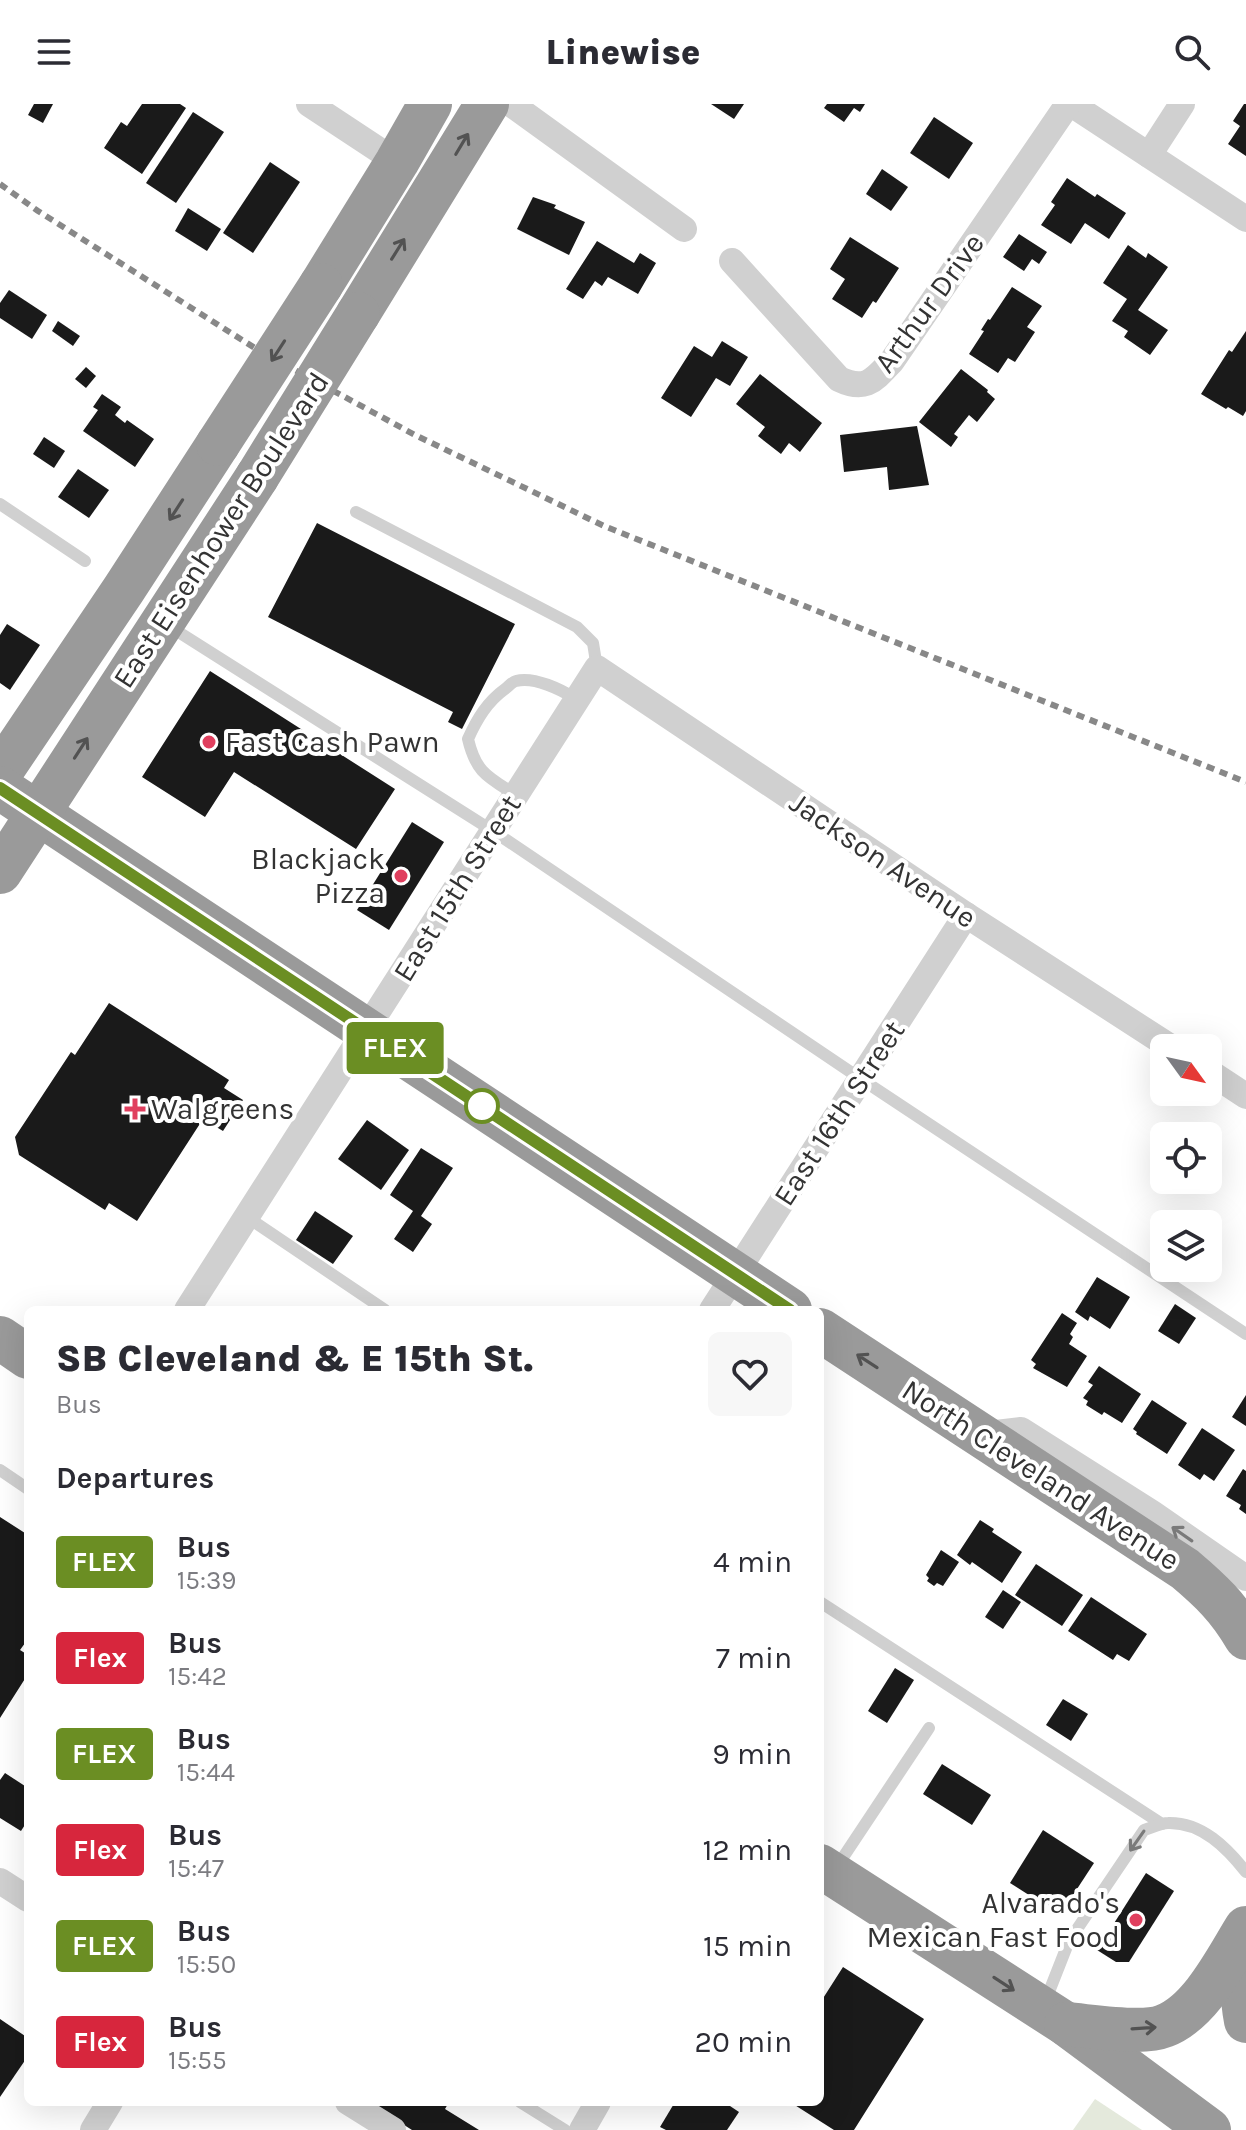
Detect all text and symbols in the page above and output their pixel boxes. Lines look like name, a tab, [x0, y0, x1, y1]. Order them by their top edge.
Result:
icon: menu	[32, 30, 76, 74]
icon: search	[1170, 30, 1214, 74]
text: Linewise	[546, 31, 700, 73]
one-way arrow	[455, 133, 471, 156]
street label: Arthur Drive	[866, 226, 992, 380]
one-way arrow	[391, 238, 407, 261]
one-way arrow	[270, 339, 287, 361]
street label: East Eisenhower Boulevard	[105, 365, 337, 695]
one-way arrow	[167, 498, 184, 520]
place label: Fast Cash Pawn	[225, 724, 440, 760]
marker: Fast Cash Pawn	[200, 733, 218, 751]
one-way arrow	[73, 737, 90, 759]
street label: Jackson Avenue	[783, 784, 983, 936]
street label: East 15th Street	[385, 788, 529, 988]
place label: Blackjack Pizza	[251, 841, 385, 911]
marker: Blackjack Pizza	[392, 867, 410, 885]
street label: East 16th Street	[766, 1014, 912, 1212]
line badge: FLEX	[339, 1022, 451, 1074]
text: FLEX	[363, 1031, 427, 1064]
north arrow	[1150, 1034, 1222, 1106]
map controls	[1150, 1034, 1222, 1282]
unlabelled marker	[465, 1089, 499, 1123]
place label: Walgreens	[151, 1091, 294, 1127]
marker: Walgreens	[126, 1100, 144, 1118]
button: locate	[1150, 1122, 1222, 1194]
button: layers	[1150, 1210, 1222, 1282]
button: heart	[708, 1332, 792, 1416]
text: SB Cleveland & E 15th St.	[56, 1336, 533, 1381]
one-way arrow	[857, 1353, 879, 1369]
street label: North Cleveland Avenue	[895, 1372, 1187, 1578]
text: Bus	[56, 1389, 102, 1420]
text: Departures	[56, 1460, 214, 1496]
one-way arrow	[1171, 1526, 1193, 1542]
text: Bus	[177, 1529, 231, 1565]
text: 4 min	[713, 1544, 792, 1580]
text: FLEX	[72, 1545, 137, 1578]
text: 15:39	[177, 1565, 236, 1596]
text: Bus	[168, 1625, 222, 1661]
text: 7 min	[716, 1640, 792, 1676]
text: Flex	[73, 1641, 127, 1674]
text: 15:42	[168, 1661, 227, 1692]
text: Bus	[177, 1721, 231, 1757]
text: 9 min	[712, 1736, 792, 1772]
text: FLEX	[72, 1737, 137, 1770]
text: 15:44	[177, 1757, 235, 1788]
text: Bus	[168, 1817, 222, 1853]
one-way arrow	[1129, 1829, 1145, 1851]
text: 12 min	[702, 1832, 792, 1868]
text: Flex	[73, 1833, 127, 1866]
text: 15:47	[168, 1853, 224, 1884]
place label: Alvarado's Mexican Fast Food	[867, 1885, 1120, 1955]
marker: Alvarado's Mexican Fast Food	[1127, 1911, 1145, 1929]
text: Bus	[177, 1913, 231, 1949]
text: 15 min	[703, 1928, 792, 1964]
text: FLEX	[72, 1929, 137, 1962]
text: 15:50	[177, 1949, 236, 1980]
one-way arrow	[992, 1975, 1014, 1992]
text: Bus	[168, 2009, 222, 2045]
one-way arrow	[1130, 2020, 1157, 2035]
text: 20 min	[695, 2024, 792, 2060]
text: Flex	[73, 2025, 127, 2058]
text: 15:55	[168, 2045, 227, 2076]

